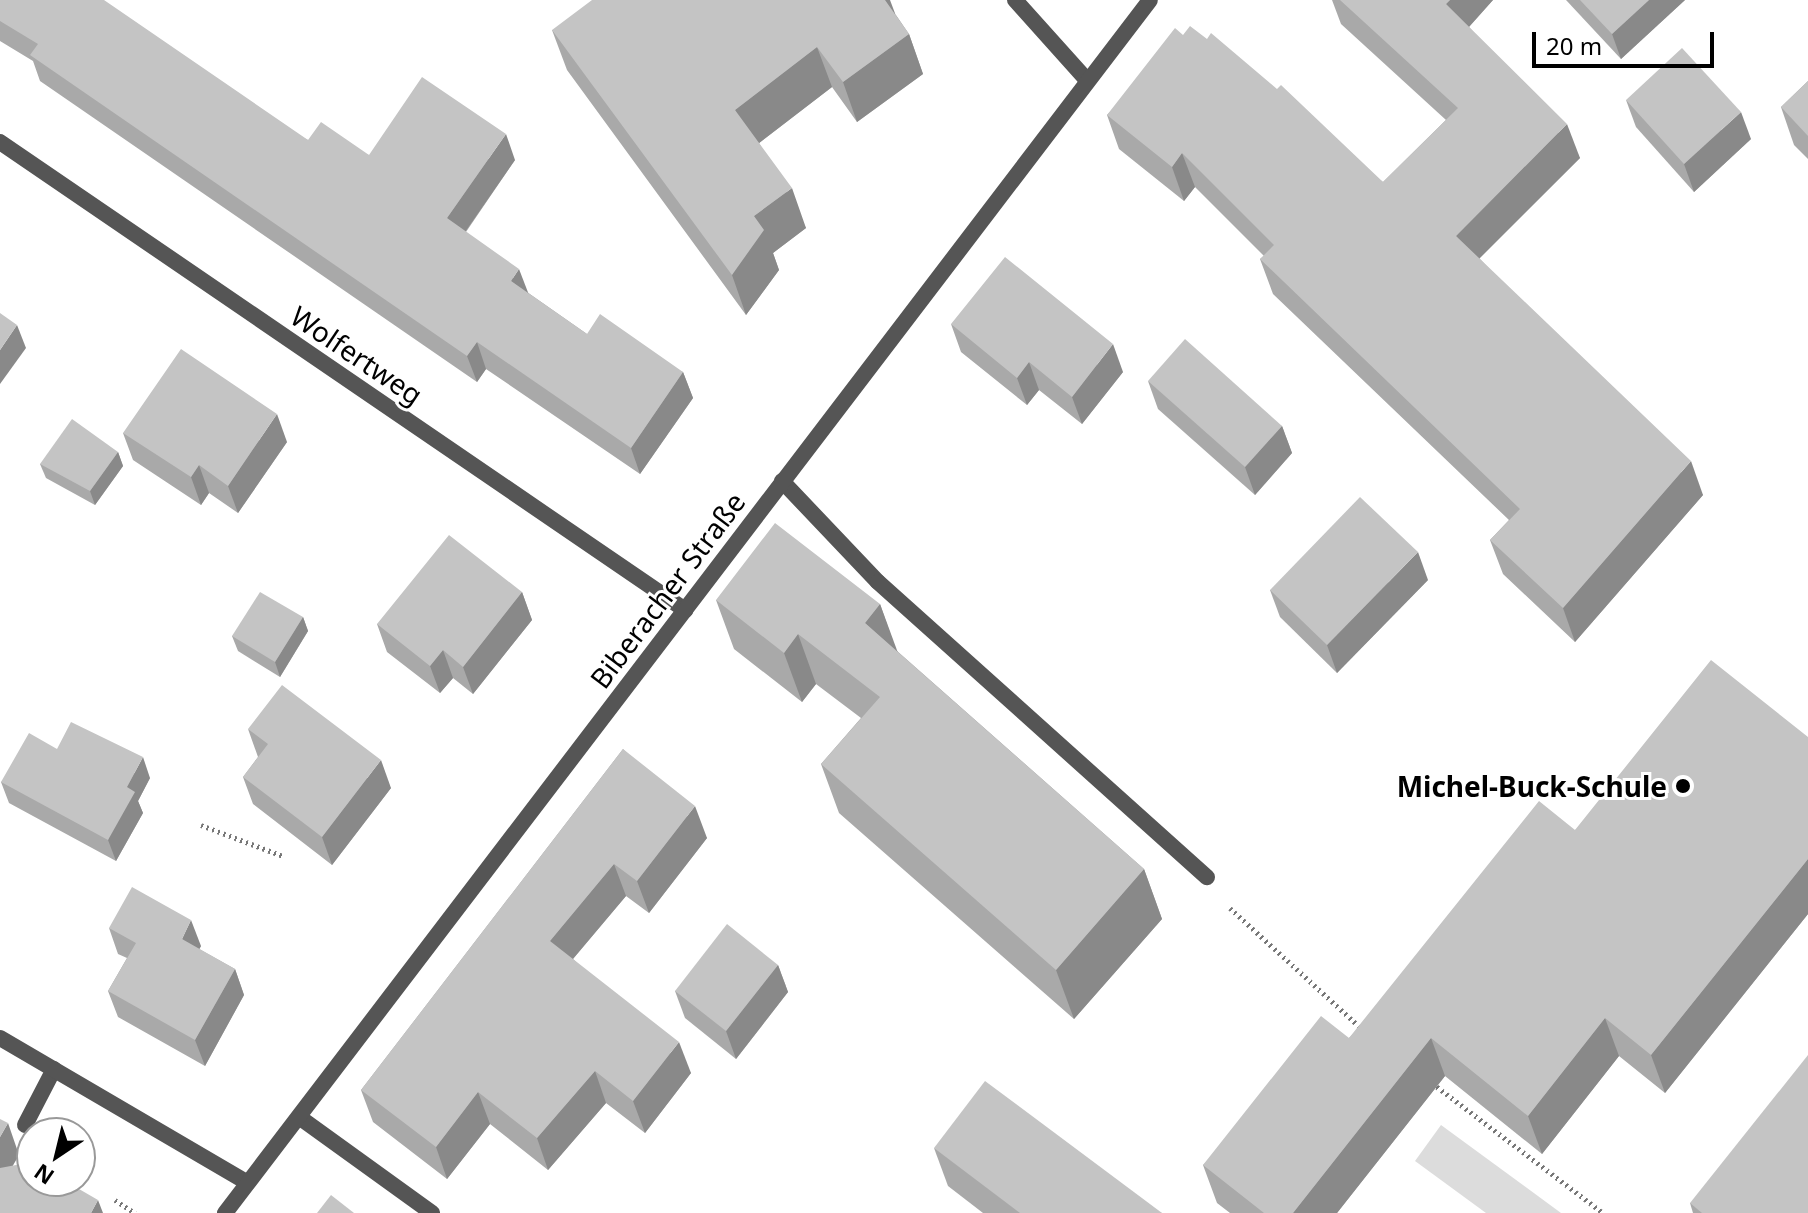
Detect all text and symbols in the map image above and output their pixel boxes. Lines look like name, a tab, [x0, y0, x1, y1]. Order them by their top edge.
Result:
scale bar	[1536, 16, 1718, 66]
text: 20 m	[1546, 29, 1602, 62]
street label: Wolfertweg	[285, 299, 429, 411]
street label: Biberacher Straße	[583, 486, 751, 694]
place label: Michel-Buck-Schule	[1397, 769, 1667, 803]
marker: Michel-Buck-Schule	[1674, 777, 1692, 795]
north arrow	[16, 1117, 96, 1197]
text: N	[27, 1158, 59, 1192]

